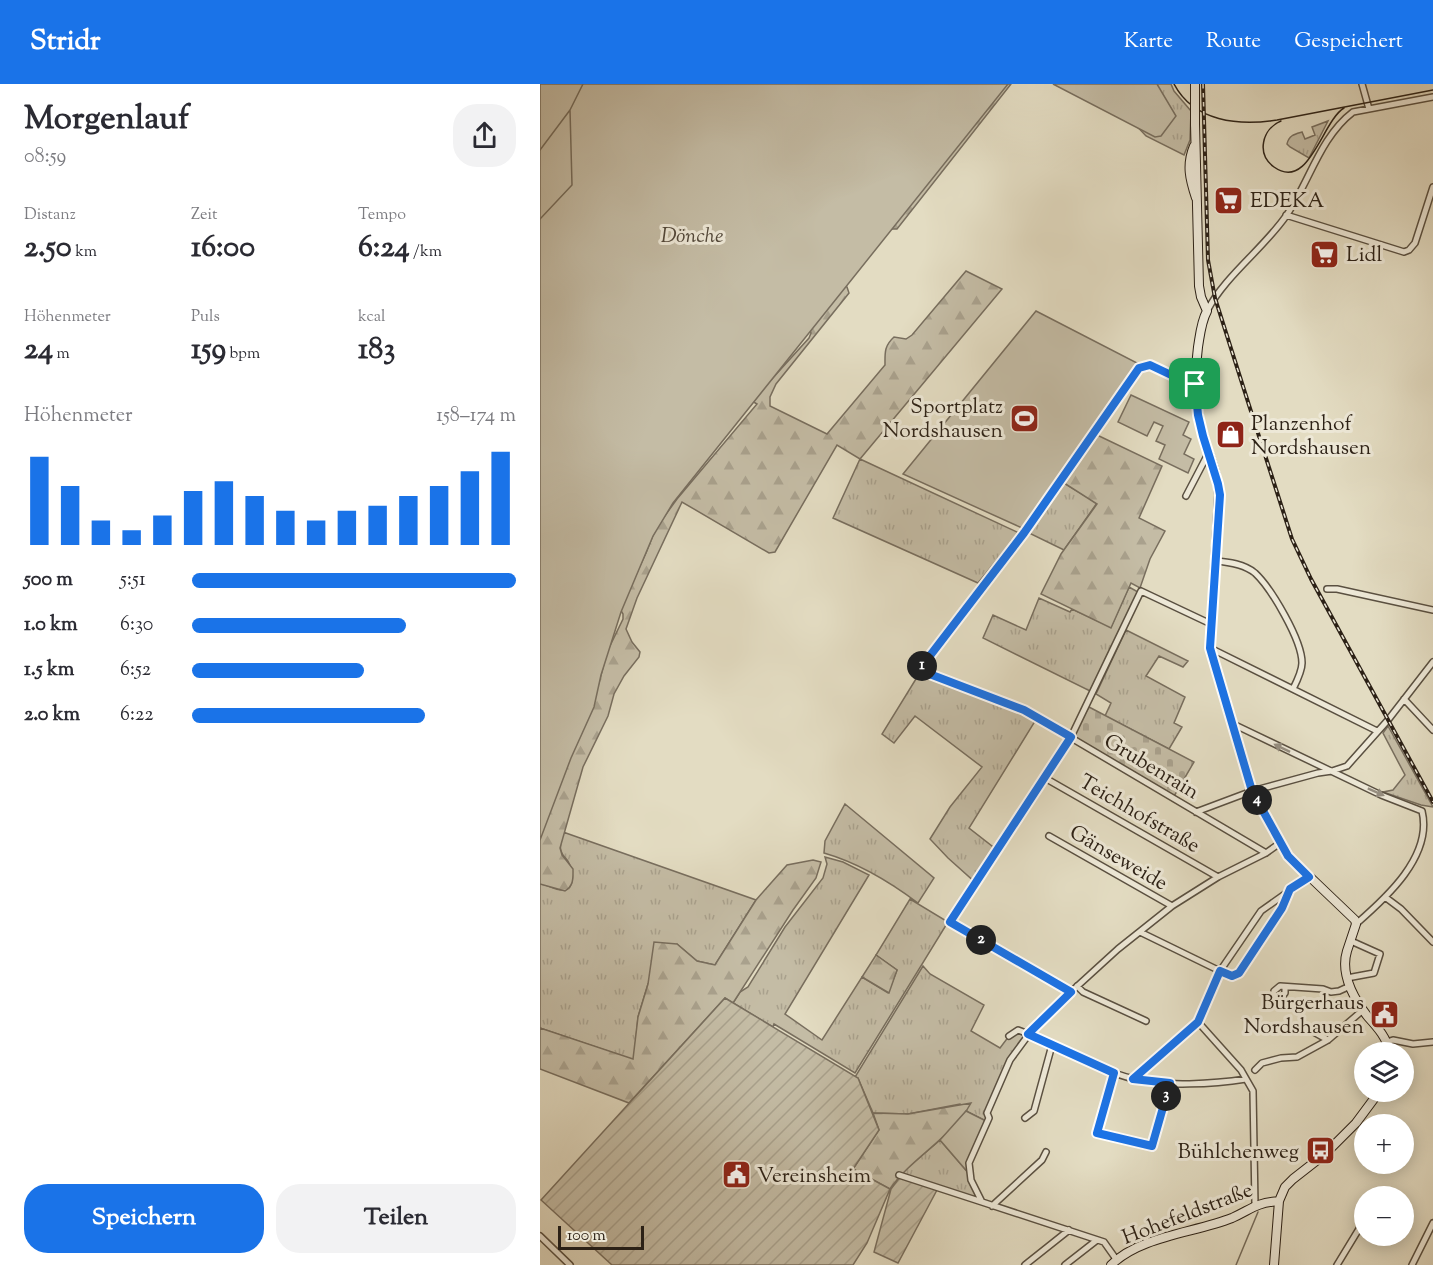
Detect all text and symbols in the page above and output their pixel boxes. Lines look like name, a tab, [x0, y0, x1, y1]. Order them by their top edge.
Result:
text: Stridr	[30, 22, 101, 62]
text: Karte	[1124, 27, 1173, 57]
text: Route	[1206, 27, 1261, 57]
text: Gespeichert	[1294, 27, 1403, 57]
text: Morgenlauf	[24, 96, 189, 144]
button: share	[453, 104, 516, 167]
text: 08:59	[24, 143, 66, 172]
supermarket icon: EDEKA	[1213, 184, 1245, 216]
place label: EDEKA	[1250, 187, 1324, 217]
text: Distanz	[24, 204, 76, 227]
text: Zeit	[191, 204, 217, 227]
text: Tempo	[358, 204, 406, 227]
park label: Dönche	[661, 222, 723, 252]
text: 2.50	[24, 227, 72, 270]
text: 16:00	[191, 227, 255, 270]
text: 6:24	[358, 227, 410, 270]
supermarket icon: Lidl	[1309, 238, 1341, 270]
text: km	[72, 241, 97, 264]
text: /km	[410, 241, 442, 264]
place label: Lidl	[1346, 241, 1382, 271]
text: Höhenmeter	[24, 306, 111, 329]
text: Puls	[191, 306, 220, 329]
text: kcal	[358, 306, 386, 329]
text: 24	[24, 329, 53, 372]
text: 159	[191, 329, 226, 372]
text: 183	[358, 329, 395, 372]
text: m	[53, 343, 70, 366]
text: bpm	[226, 343, 260, 366]
pin	[1169, 358, 1220, 409]
icon: arrive	[1178, 367, 1211, 400]
place label: Sportplatz Nordshausen	[883, 393, 1003, 447]
text: Höhenmeter	[24, 402, 133, 431]
text: 158–174 m	[436, 402, 516, 431]
sports icon: Sportplatz Nordshausen	[1008, 402, 1040, 434]
place label: Planzenhof Nordshausen	[1251, 410, 1371, 464]
shop icon: Planzenhof Nordshausen	[1214, 419, 1246, 451]
text: 500 m	[24, 566, 73, 595]
text: 5:51	[120, 566, 146, 595]
text: 1.0 km	[24, 611, 78, 640]
text: 6:30	[120, 611, 153, 640]
pin: 1	[907, 651, 937, 681]
text: 1	[919, 654, 925, 677]
text: 1.5 km	[24, 656, 74, 685]
text: 6:52	[120, 656, 151, 685]
text: 2.0 km	[24, 701, 80, 730]
text: 6:22	[120, 701, 154, 730]
street label: Grubenrain	[1098, 727, 1204, 808]
one-way arrow	[1274, 743, 1291, 752]
street label: Teichhofstraße	[1073, 768, 1205, 861]
pin: 4	[1242, 785, 1272, 815]
one-way arrow	[1368, 787, 1386, 797]
text: 4	[1253, 788, 1261, 811]
street label: Gänseweide	[1063, 818, 1173, 899]
pin: 2	[966, 925, 996, 955]
text: 2	[977, 928, 985, 951]
place label: Bürgerhaus Nordshausen	[1244, 989, 1364, 1043]
public building icon: Bürgerhaus Nordshausen	[1369, 998, 1401, 1030]
map controls	[1354, 1042, 1414, 1246]
button: layers	[1354, 1042, 1414, 1102]
pin: 3	[1151, 1081, 1181, 1111]
text: 3	[1163, 1084, 1169, 1107]
button: +	[1354, 1114, 1414, 1174]
bus stop icon: Bühlchenweg	[1304, 1135, 1336, 1167]
place label: Bühlchenweg	[1177, 1138, 1299, 1168]
public building icon: Vereinsheim	[720, 1159, 752, 1191]
place label: Vereinsheim	[757, 1162, 871, 1192]
street label: Hohefeldstraße	[1118, 1176, 1257, 1254]
button: Speichern	[24, 1184, 264, 1253]
button: Teilen	[276, 1184, 516, 1253]
button: −	[1354, 1186, 1414, 1246]
scale bar	[558, 1223, 644, 1250]
text: 100 m	[567, 1225, 606, 1248]

